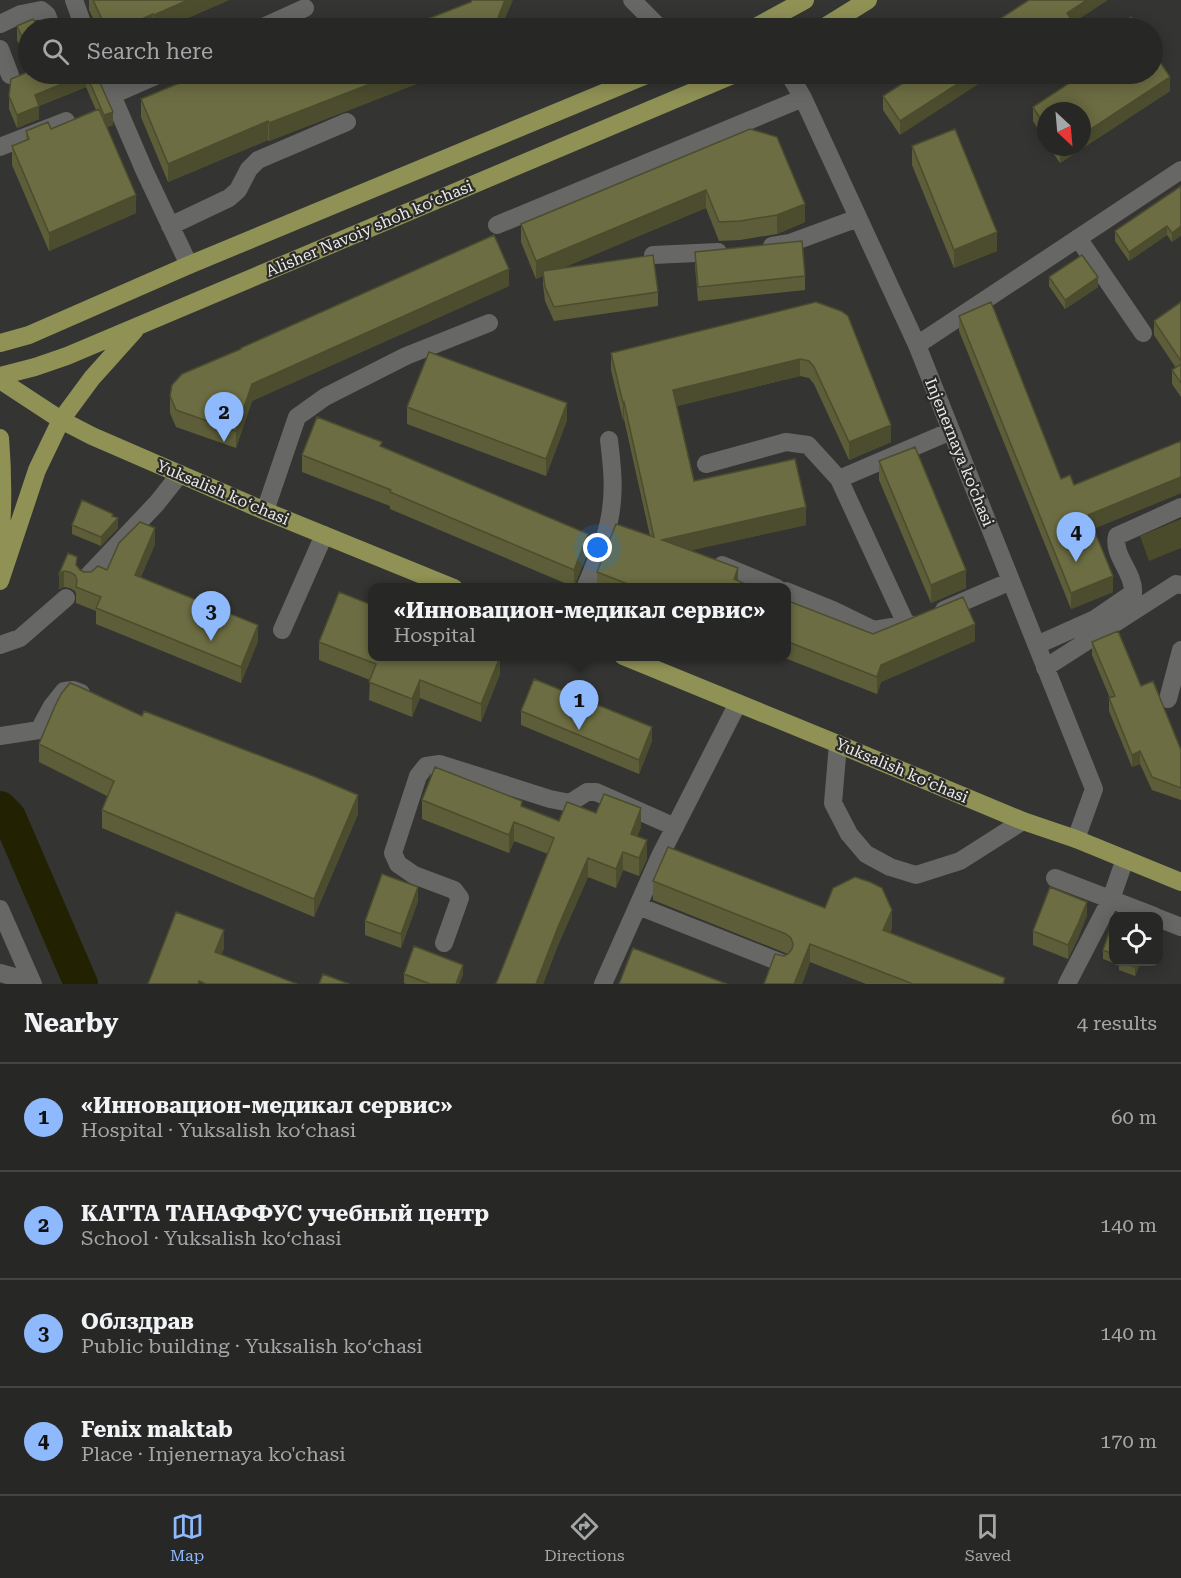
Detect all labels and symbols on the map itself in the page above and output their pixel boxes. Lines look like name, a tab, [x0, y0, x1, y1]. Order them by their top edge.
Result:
north arrow	[1037, 102, 1091, 156]
street label: Alisher Navoiy shoh koʻchasi	[263, 176, 476, 281]
street label: Injenernaya ko'chasi	[921, 375, 998, 529]
pin: 2	[204, 392, 244, 442]
street label: Yuksalish koʻchasi	[154, 456, 292, 529]
pin: 4	[1056, 512, 1096, 562]
your location	[583, 533, 612, 562]
pin: 3	[192, 592, 230, 641]
pin: 1	[560, 680, 598, 730]
street label: Yuksalish koʻchasi	[833, 734, 971, 807]

